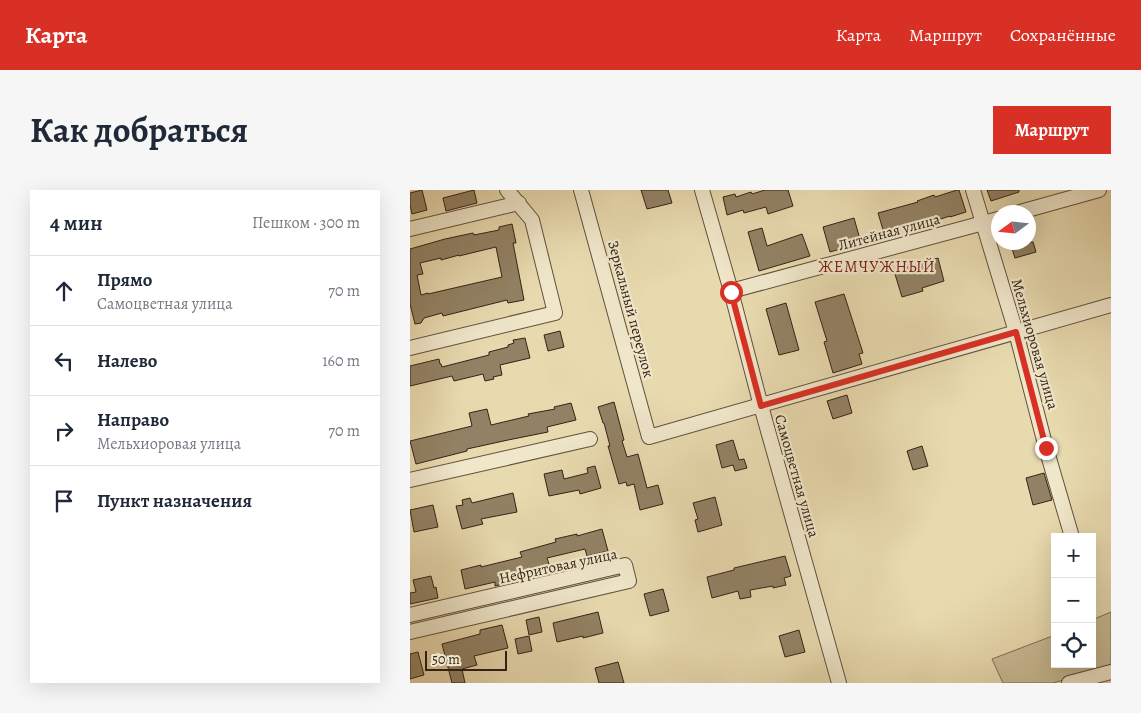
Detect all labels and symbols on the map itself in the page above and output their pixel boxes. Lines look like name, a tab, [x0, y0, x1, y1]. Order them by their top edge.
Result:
north arrow	[991, 205, 1036, 250]
street label: Литейная улица	[836, 209, 942, 255]
street label: Зеркальный переулок	[603, 238, 659, 380]
district label: ЖЕМЧУЖНЫЙ	[818, 256, 936, 278]
street label: Мельхиоровая улица	[1007, 276, 1063, 412]
route start	[720, 281, 743, 304]
street label: Самоцветная улица	[770, 412, 824, 540]
route end	[1035, 437, 1058, 460]
street label: Нефритовая улица	[497, 544, 619, 588]
scale bar	[425, 648, 508, 671]

